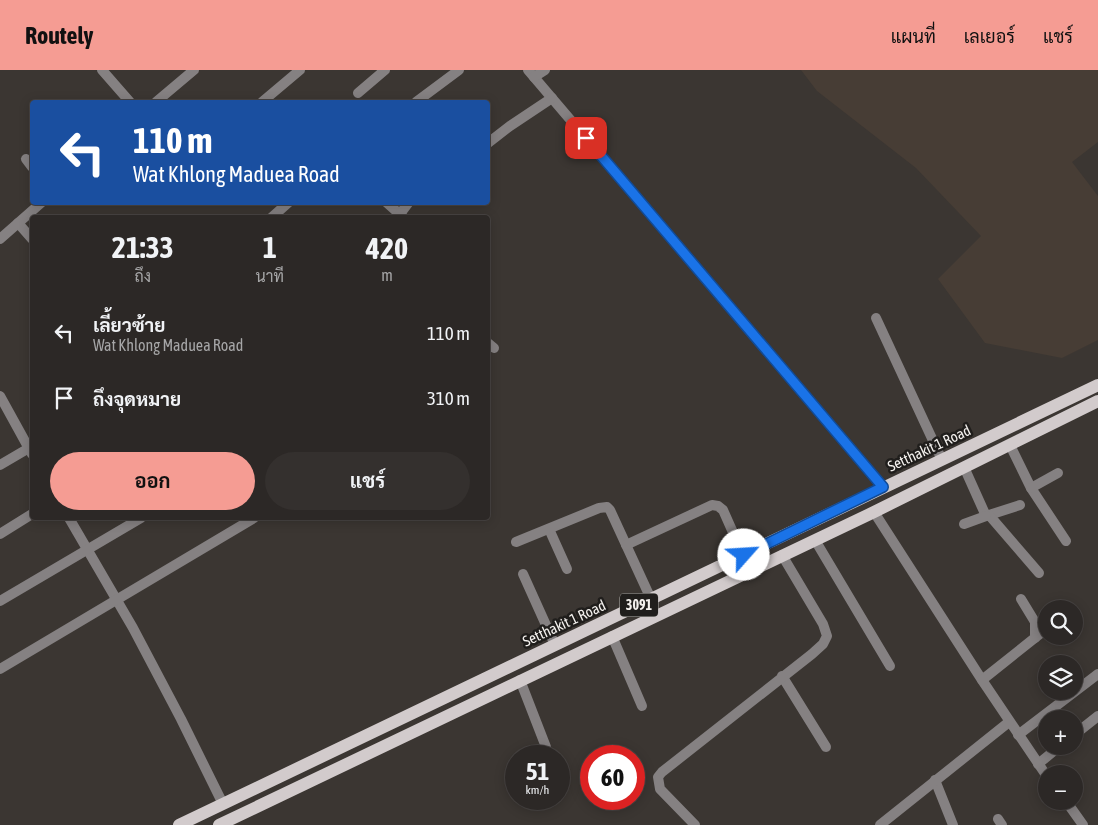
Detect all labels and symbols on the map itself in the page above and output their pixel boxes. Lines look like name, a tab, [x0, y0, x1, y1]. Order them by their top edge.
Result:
pin	[565, 117, 607, 159]
street label: Setthakit 1 Road	[885, 421, 973, 475]
position arrow	[717, 528, 769, 580]
road number: 3091	[620, 594, 658, 616]
street label: Setthakit 1 Road	[520, 596, 608, 650]
speed limit sign: 60	[580, 745, 645, 810]

